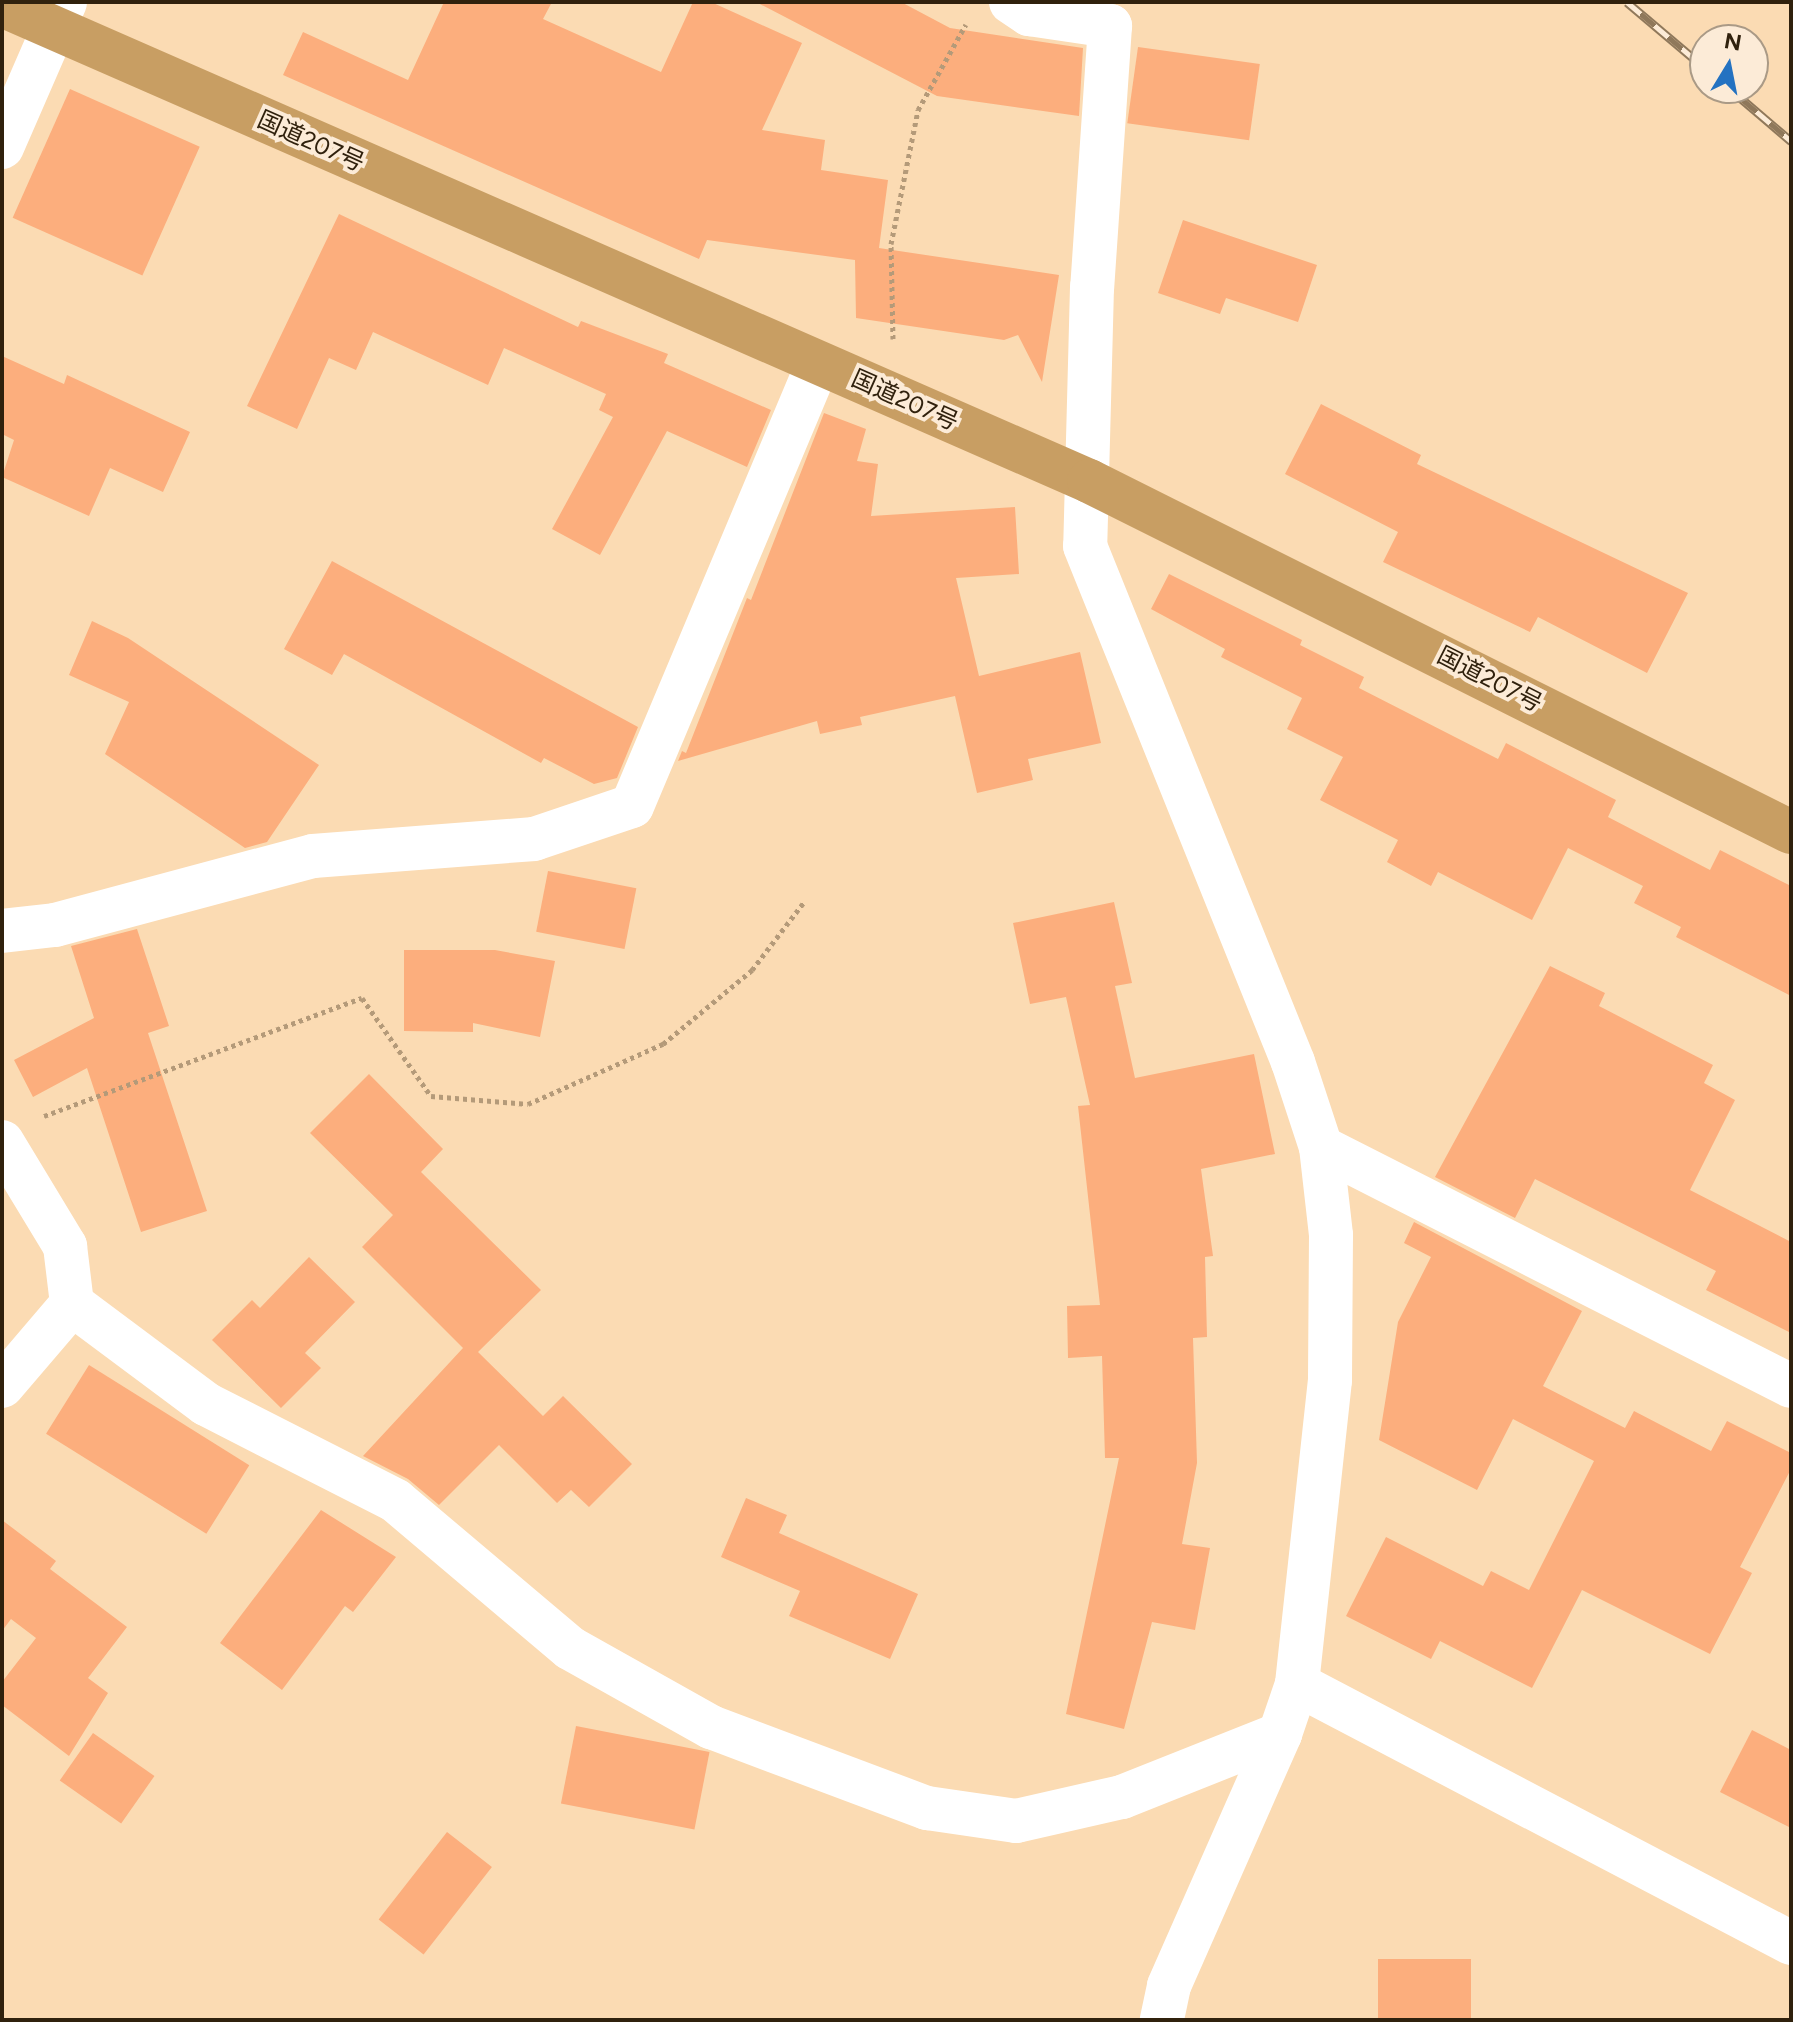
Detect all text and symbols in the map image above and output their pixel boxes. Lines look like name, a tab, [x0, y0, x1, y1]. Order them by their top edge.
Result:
north arrow	[1689, 24, 1769, 104]
text: N	[1722, 27, 1744, 57]
street label: 国道207号	[253, 105, 369, 177]
street label: 国道207号	[847, 364, 963, 436]
street label: 国道207号	[1433, 640, 1547, 718]

